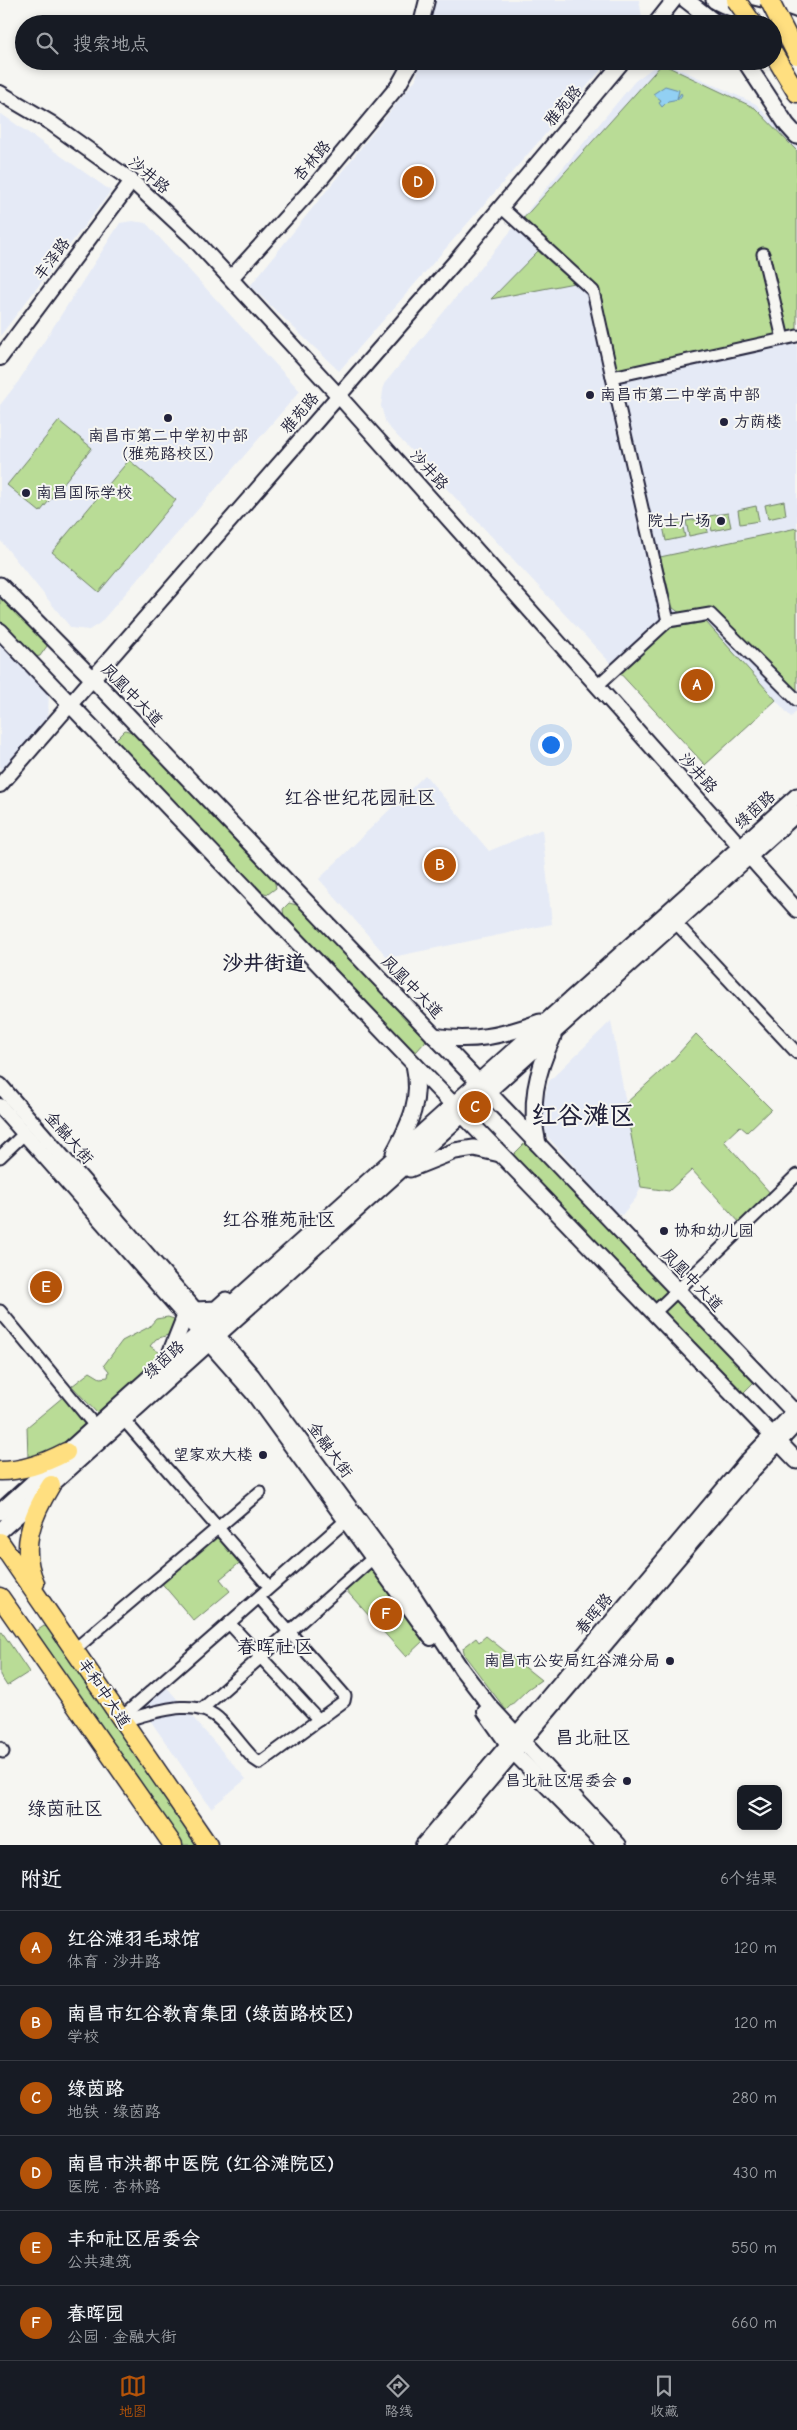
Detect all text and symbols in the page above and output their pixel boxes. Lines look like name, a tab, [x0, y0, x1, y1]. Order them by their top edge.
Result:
search box	[15, 15, 782, 70]
icon: search	[33, 29, 61, 57]
text: 搜索地点	[73, 33, 149, 55]
street label: 雅苑路	[541, 82, 585, 130]
street label: 杏林路	[289, 137, 335, 185]
street label: 沙井路	[125, 153, 173, 197]
pin: D	[402, 163, 434, 201]
street label: 丰泽路	[30, 234, 74, 284]
place label: 南昌市第二中学高中部	[600, 386, 760, 404]
street label: 雅苑路	[277, 389, 323, 437]
marker: 南昌市第二中学高中部	[584, 389, 596, 401]
marker: 南昌市第二中学初中部 (雅苑路校区)	[162, 412, 174, 424]
place label: 方荫楼	[734, 413, 782, 431]
marker: 方荫楼	[718, 416, 730, 428]
place label: 南昌市第二中学初中部 (雅苑路校区)	[88, 427, 248, 463]
street label: 沙井路	[406, 446, 452, 494]
place label: 南昌国际学校	[36, 484, 132, 502]
marker: 南昌国际学校	[20, 487, 32, 499]
place label: 院士广场	[647, 512, 711, 530]
marker: 院士广场	[715, 515, 727, 527]
street label: 凤凰中大道	[98, 660, 166, 730]
pin: A	[681, 666, 713, 704]
your location	[538, 732, 564, 758]
street label: 沙井路	[675, 749, 721, 797]
district label: 红谷世纪花园社区	[284, 787, 436, 809]
street label: 绿茵路	[731, 787, 779, 833]
pin: B	[424, 846, 456, 884]
district label: 沙井街道	[222, 951, 306, 975]
street label: 凤凰中大道	[378, 952, 446, 1022]
pin: C	[459, 1088, 491, 1126]
district label: 红谷滩区	[531, 1101, 635, 1131]
street label: 金融大街	[41, 1108, 97, 1168]
district label: 红谷雅苑社区	[222, 1209, 336, 1231]
place label: 协和幼儿园	[674, 1222, 754, 1240]
marker: 协和幼儿园	[658, 1225, 670, 1237]
street label: 凤凰中大道	[658, 1245, 726, 1315]
pin: E	[30, 1268, 62, 1306]
street label: 绿茵路	[140, 1337, 188, 1383]
street label: 金融大街	[304, 1419, 356, 1481]
place label: 望家欢大楼	[173, 1446, 253, 1464]
marker: 望家欢大楼	[257, 1449, 269, 1461]
street label: 春晖路	[572, 1590, 616, 1638]
pin: F	[370, 1595, 402, 1633]
district label: 春晖社区	[237, 1636, 313, 1658]
place label: 南昌市公安局红谷滩分局	[484, 1652, 660, 1670]
street label: 丰和中大道	[74, 1655, 134, 1731]
marker: 南昌市公安局红谷滩分局	[664, 1655, 676, 1667]
district label: 昌北社区	[555, 1727, 631, 1749]
place label: 昌北社区居委会	[505, 1772, 617, 1790]
marker: 昌北社区居委会	[621, 1775, 633, 1787]
map controls	[737, 1785, 782, 1830]
button: layers	[737, 1785, 782, 1830]
district label: 绿茵社区	[27, 1798, 103, 1820]
text: 附近	[20, 1867, 62, 1891]
text: 6个结果	[720, 1870, 777, 1888]
text: 红谷滩羽毛球馆	[67, 1928, 200, 1950]
text: A	[32, 1939, 40, 1957]
text: 120 m	[734, 1939, 777, 1957]
text: 体育 · 沙井路	[67, 1953, 161, 1971]
text: 南昌市红谷教育集团 (绿茵路校区)	[67, 2003, 353, 2025]
text: B	[31, 2014, 41, 2032]
text: 120 m	[734, 2014, 777, 2032]
text: 学校	[67, 2028, 99, 2046]
text: 绿茵路	[67, 2078, 124, 2100]
text: C	[31, 2089, 41, 2107]
text: 280 m	[732, 2089, 777, 2107]
text: 地铁 · 绿茵路	[67, 2103, 161, 2121]
text: 南昌市洪都中医院 (红谷滩院区)	[67, 2153, 334, 2175]
text: D	[31, 2164, 41, 2182]
text: 430 m	[733, 2164, 777, 2182]
text: 医院 · 杏林路	[67, 2178, 161, 2196]
text: 丰和社区居委会	[67, 2228, 200, 2250]
text: E	[31, 2239, 41, 2257]
text: 550 m	[731, 2239, 777, 2257]
text: 公共建筑	[67, 2253, 131, 2271]
text: 春晖园	[67, 2303, 124, 2325]
text: F	[31, 2314, 41, 2332]
text: 660 m	[731, 2314, 777, 2332]
text: 公园 · 金融大街	[67, 2328, 177, 2346]
tab: 地图	[119, 2372, 147, 2420]
tab: 路线	[384, 2372, 412, 2420]
tab: 收藏	[650, 2372, 678, 2420]

